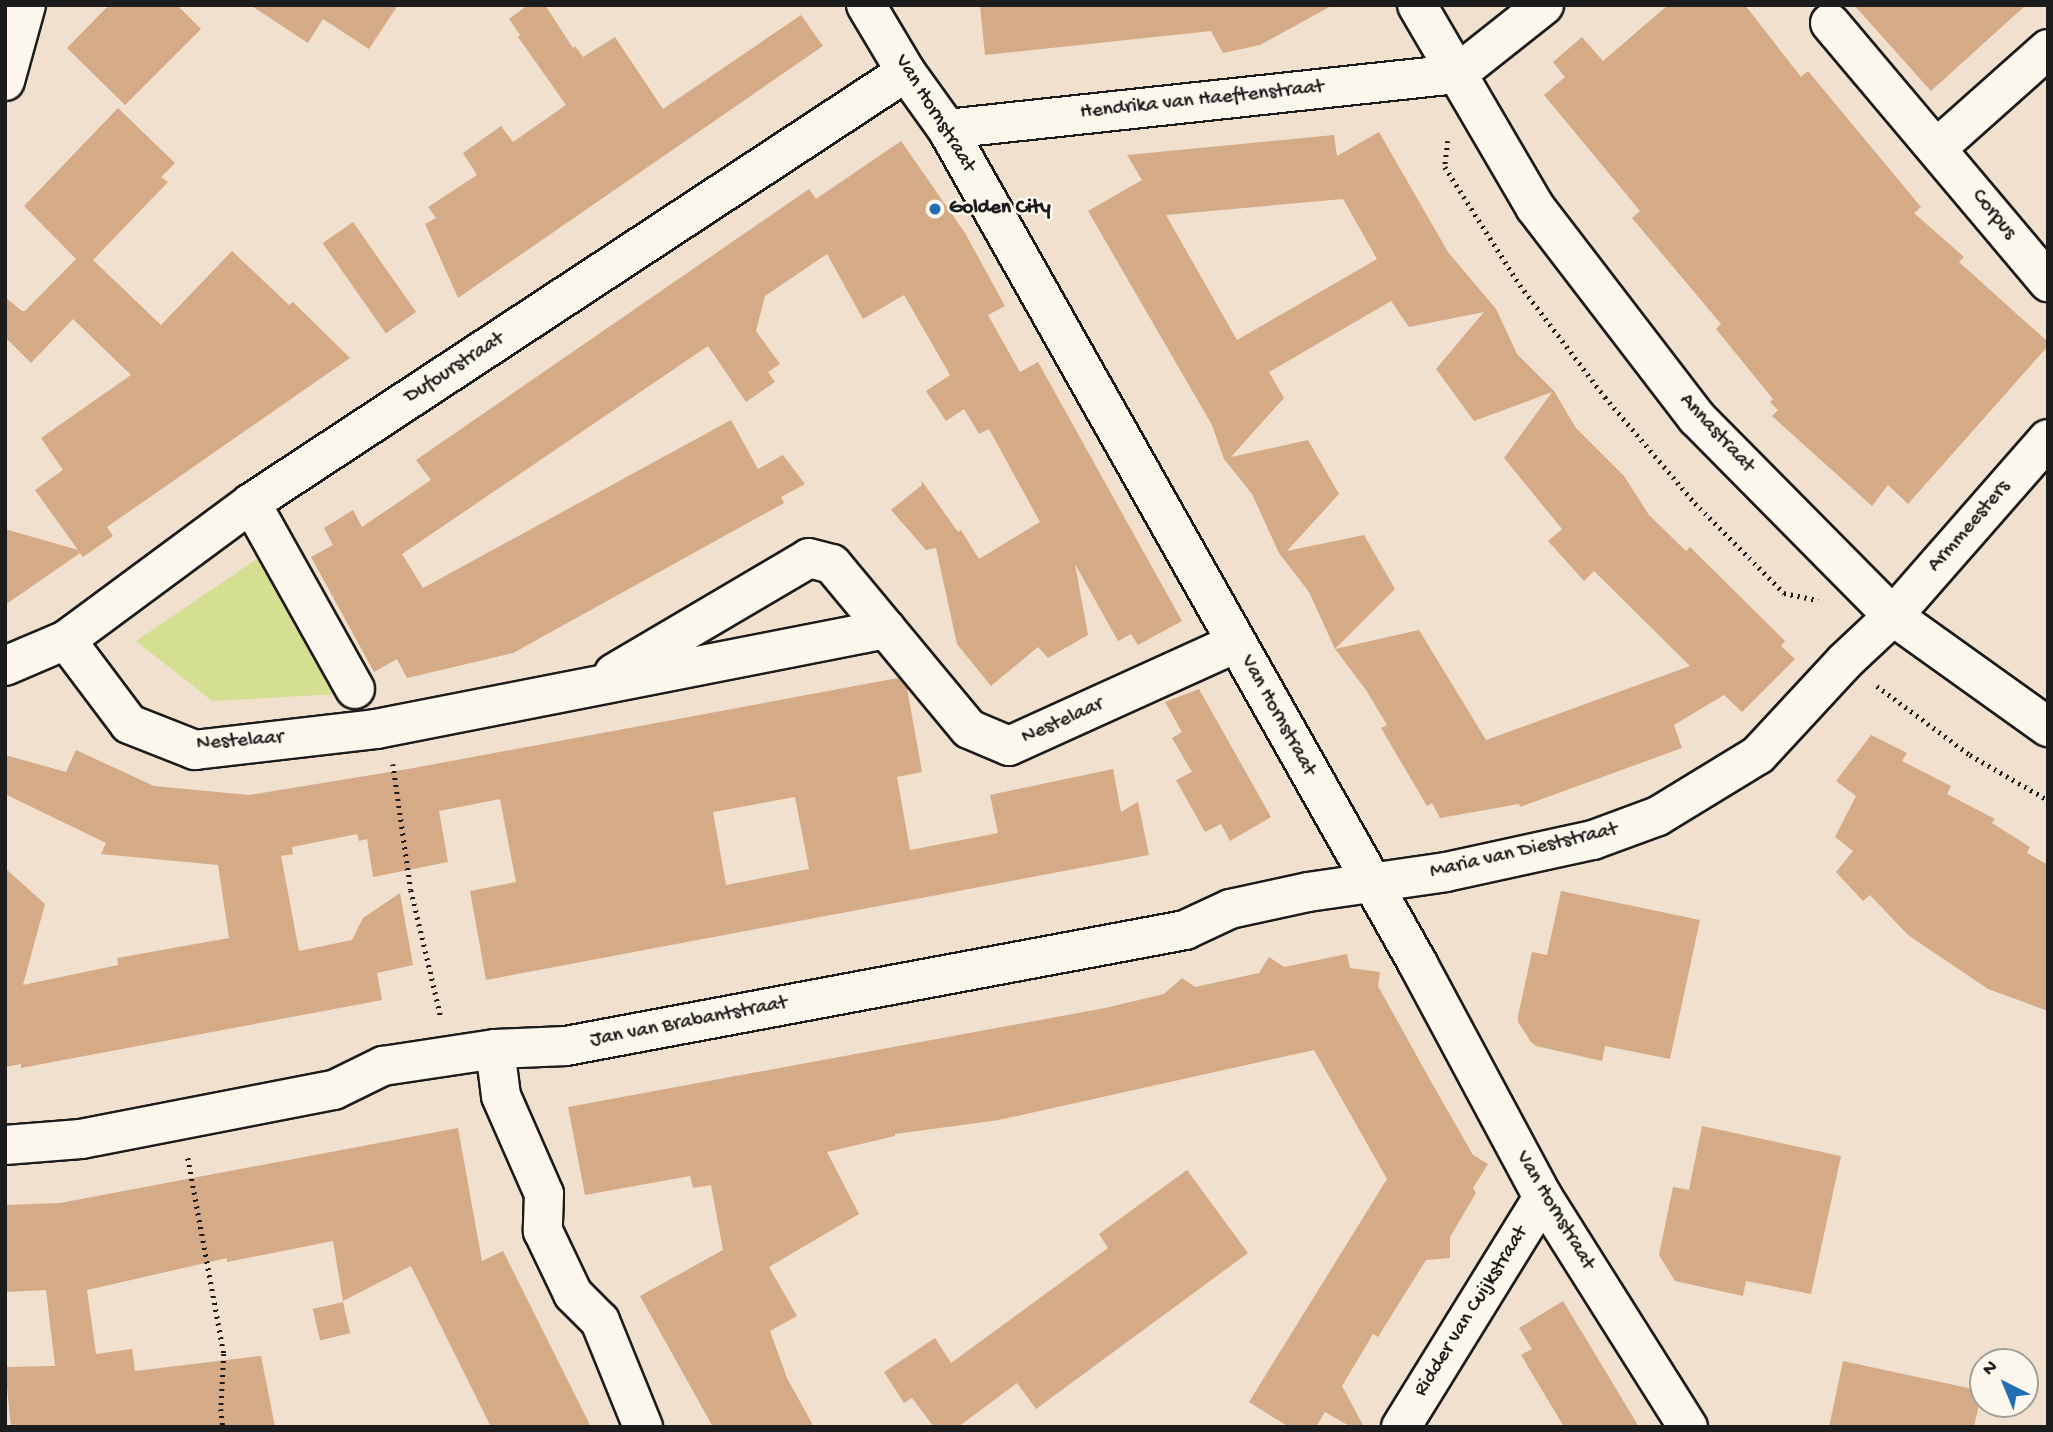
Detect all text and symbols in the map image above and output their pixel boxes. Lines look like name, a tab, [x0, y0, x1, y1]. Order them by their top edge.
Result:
street label: Van Hornstraat	[888, 50, 980, 178]
street label: Hendrika van Haeftenstraat	[1079, 76, 1325, 126]
street label: Corpus	[1965, 185, 2021, 245]
place label: Golden City	[949, 196, 1051, 222]
marker: Golden City	[927, 201, 943, 217]
street label: Dufourstraat	[400, 327, 510, 411]
street label: Annastraat	[1673, 389, 1759, 479]
street label: Armmeesters	[1923, 476, 2017, 578]
street label: Van Hornstraat	[1233, 651, 1321, 781]
street label: Nestelaar	[1018, 693, 1108, 751]
street label: Nestelaar	[196, 726, 284, 758]
street label: Maria van Dieststraat	[1428, 818, 1620, 886]
street label: Jan van Brabantstraat	[588, 992, 790, 1054]
street label: Van Hornstraat	[1509, 1147, 1599, 1275]
street label: Ridder van Cuijkstraat	[1409, 1222, 1535, 1402]
north arrow	[1969, 1348, 2039, 1418]
text: N	[1978, 1356, 2003, 1381]

